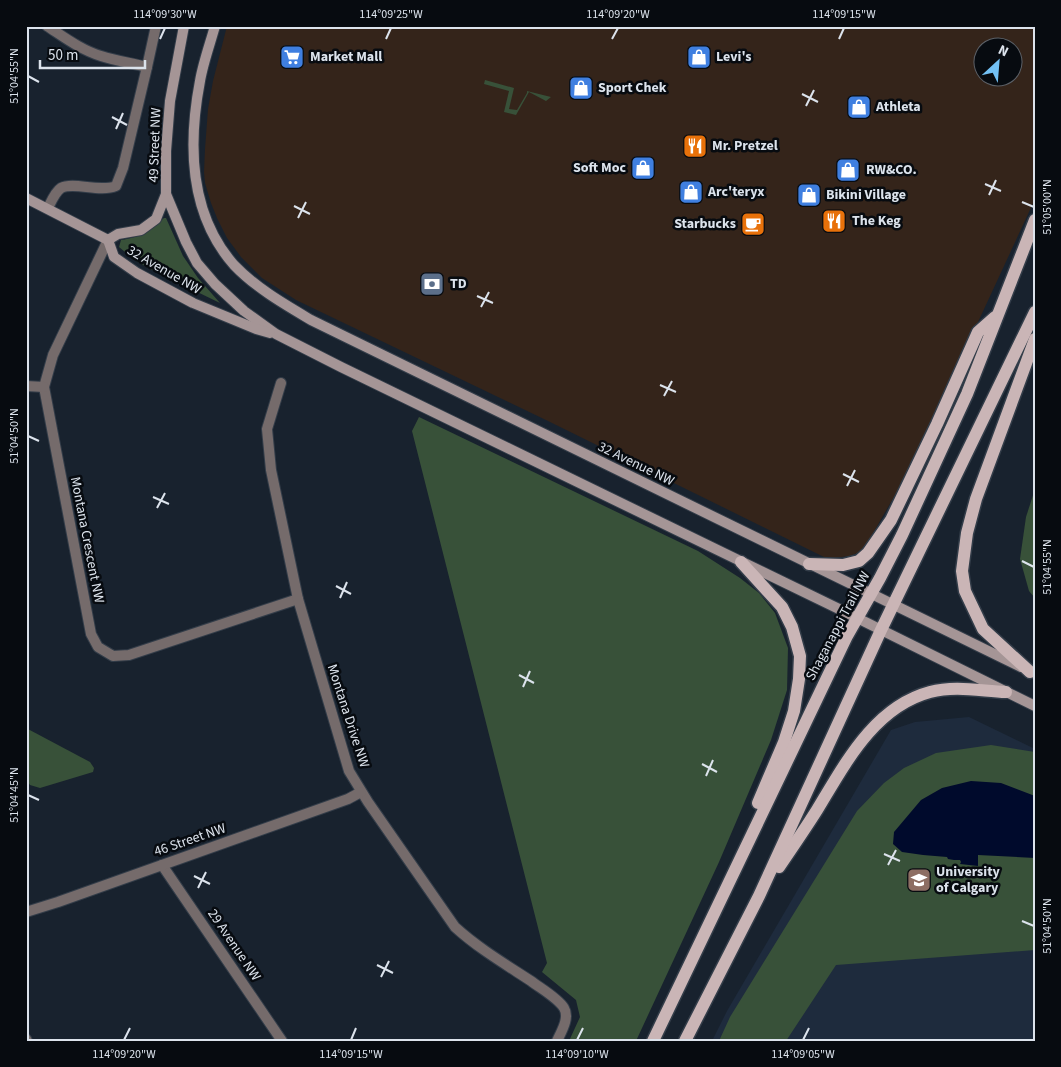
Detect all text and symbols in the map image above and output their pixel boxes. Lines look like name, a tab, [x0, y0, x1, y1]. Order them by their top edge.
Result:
text: 114°09'30"W	[133, 6, 197, 23]
text: 114°09'25"W	[359, 6, 423, 23]
text: 114°09'20"W	[586, 6, 650, 23]
text: 114°09'15"W	[812, 6, 876, 23]
scale bar	[40, 38, 145, 70]
north arrow	[974, 38, 1024, 88]
text: N	[995, 40, 1012, 62]
supermarket icon: Market Mall	[279, 44, 305, 70]
shop icon: Levi's	[686, 44, 712, 70]
text: 50 m	[48, 45, 78, 66]
place label: Market Mall	[310, 47, 382, 67]
place label: Levi's	[716, 47, 752, 67]
text: 51°04'55"N	[6, 48, 23, 104]
shop icon: Sport Chek	[568, 75, 594, 101]
place label: Sport Chek	[598, 78, 667, 98]
shop icon: Athleta	[846, 94, 872, 120]
place label: Athleta	[875, 97, 921, 117]
street label: 49 Street NW	[144, 107, 166, 183]
restaurant icon: Mr. Pretzel	[682, 133, 708, 159]
place label: Mr. Pretzel	[712, 136, 778, 156]
shop icon: Soft Moc	[630, 155, 656, 181]
shop icon: RW&CO.	[835, 157, 861, 183]
place label: Soft Moc	[573, 158, 626, 178]
place label: RW&CO.	[866, 160, 917, 180]
shop icon: Arc'teryx	[678, 179, 704, 205]
text: 51°05'00"N	[1039, 179, 1056, 235]
place label: Arc'teryx	[707, 182, 764, 202]
shop icon: Bikini Village	[796, 182, 822, 208]
place label: Bikini Village	[826, 185, 906, 205]
restaurant icon: The Keg	[821, 208, 847, 234]
cafe icon: Starbucks	[740, 211, 766, 237]
place label: The Keg	[852, 211, 901, 231]
place label: Starbucks	[674, 214, 736, 234]
street label: 32 Avenue NW	[123, 241, 205, 299]
bank icon: TD	[419, 271, 445, 297]
place label: TD	[450, 274, 467, 294]
text: 51°04'50"N	[6, 408, 23, 464]
street label: 32 Avenue NW	[594, 437, 678, 491]
street label: Montana Crescent NW	[65, 475, 109, 605]
text: 51°04'55"N	[1039, 539, 1056, 595]
street label: Shaganappi Trail NW	[801, 568, 875, 684]
street label: Montana Drive NW	[322, 662, 374, 770]
text: 51°04'45"N	[6, 767, 23, 823]
street label: 46 Street NW	[151, 818, 229, 862]
place label: University of Calgary	[936, 862, 1001, 898]
school or university icon: University of Calgary	[906, 867, 932, 893]
text: 51°04'50"N	[1039, 898, 1056, 954]
street label: 29 Avenue NW	[203, 905, 265, 985]
text: 114°09'20"W	[92, 1046, 156, 1063]
text: 114°09'15"W	[319, 1046, 383, 1063]
text: 114°09'10"W	[545, 1046, 609, 1063]
text: 114°09'05"W	[771, 1046, 835, 1063]

